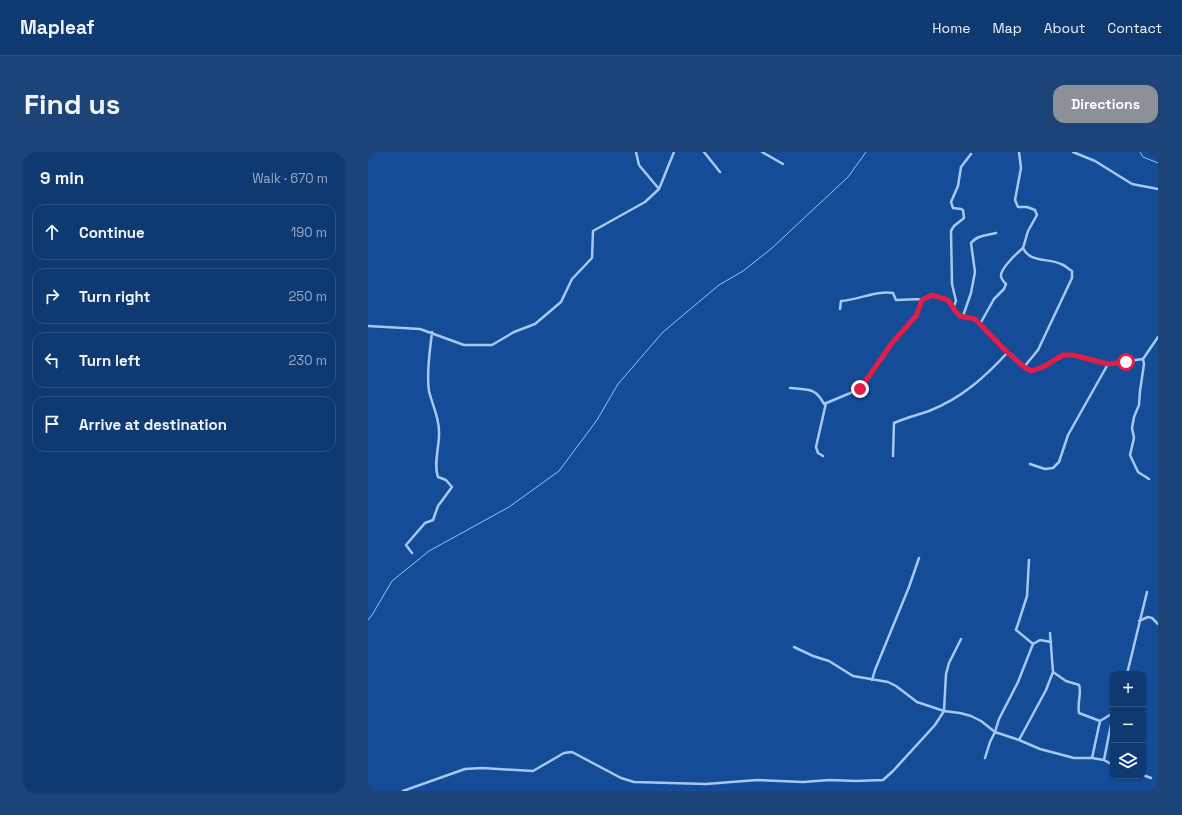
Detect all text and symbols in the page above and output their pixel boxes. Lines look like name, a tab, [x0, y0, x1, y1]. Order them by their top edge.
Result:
text: Mapleaf	[20, 15, 94, 40]
text: Home	[932, 19, 970, 37]
text: Map	[992, 19, 1022, 37]
text: About	[1044, 19, 1085, 37]
text: Contact	[1107, 19, 1162, 37]
button: Directions	[1053, 85, 1158, 123]
text: Find us	[24, 86, 121, 122]
text: 9 min	[40, 167, 84, 189]
text: Walk · 670 m	[252, 170, 328, 187]
icon: ahead	[41, 221, 63, 243]
text: Continue	[79, 223, 145, 242]
text: 190 m	[291, 224, 327, 241]
icon: right	[41, 285, 63, 307]
text: Turn right	[79, 287, 150, 306]
text: 250 m	[289, 288, 327, 305]
icon: left	[41, 349, 63, 371]
text: Turn left	[79, 351, 141, 370]
text: 230 m	[289, 352, 327, 369]
route start	[1117, 353, 1135, 371]
route end	[851, 380, 869, 398]
icon: arrive	[41, 413, 63, 435]
text: Arrive at destination	[79, 415, 227, 434]
map controls	[1110, 671, 1146, 779]
button: +	[1110, 671, 1146, 707]
button: −	[1110, 707, 1146, 743]
button: layers	[1110, 743, 1146, 779]

